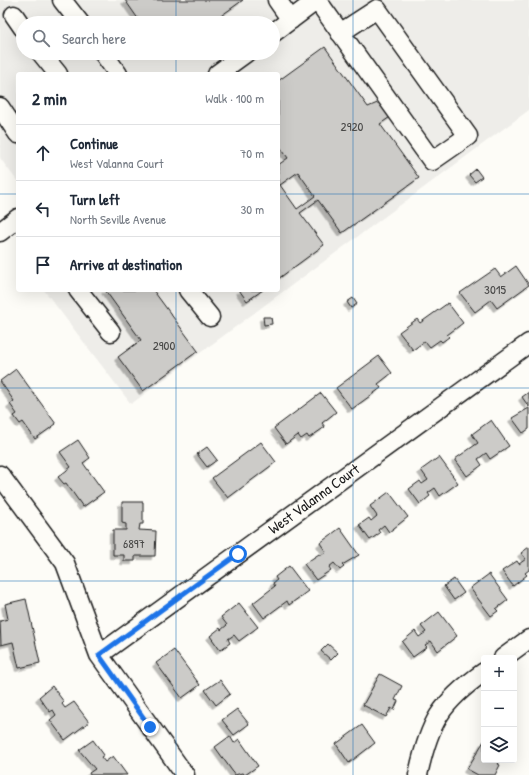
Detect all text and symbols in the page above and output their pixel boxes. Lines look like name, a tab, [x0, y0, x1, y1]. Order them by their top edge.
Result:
search box	[16, 16, 280, 60]
icon: search	[30, 27, 52, 49]
text: Search here	[62, 28, 126, 49]
text: 2 min	[32, 87, 67, 110]
text: Walk · 100 m	[205, 89, 264, 107]
house number: 2920	[341, 117, 364, 135]
text: Continue	[70, 133, 118, 154]
icon: ahead	[32, 142, 54, 164]
text: 70 m	[240, 144, 264, 162]
text: West Valanna Court	[70, 154, 163, 172]
text: Turn left	[70, 189, 120, 210]
icon: left	[32, 198, 54, 220]
text: 30 m	[241, 200, 264, 218]
text: North Seville Avenue	[70, 210, 166, 228]
icon: arrive	[32, 254, 54, 276]
text: Arrive at destination	[70, 254, 182, 275]
house number: 3015	[484, 280, 506, 298]
house number: 2900	[153, 336, 175, 354]
street label: West Valanna Court	[264, 458, 364, 539]
house number: 6897	[123, 534, 145, 552]
route start	[229, 545, 247, 563]
map controls	[481, 655, 517, 763]
button: +	[481, 655, 517, 691]
button: −	[481, 691, 517, 727]
route end	[141, 718, 159, 736]
button: layers	[481, 727, 517, 763]

